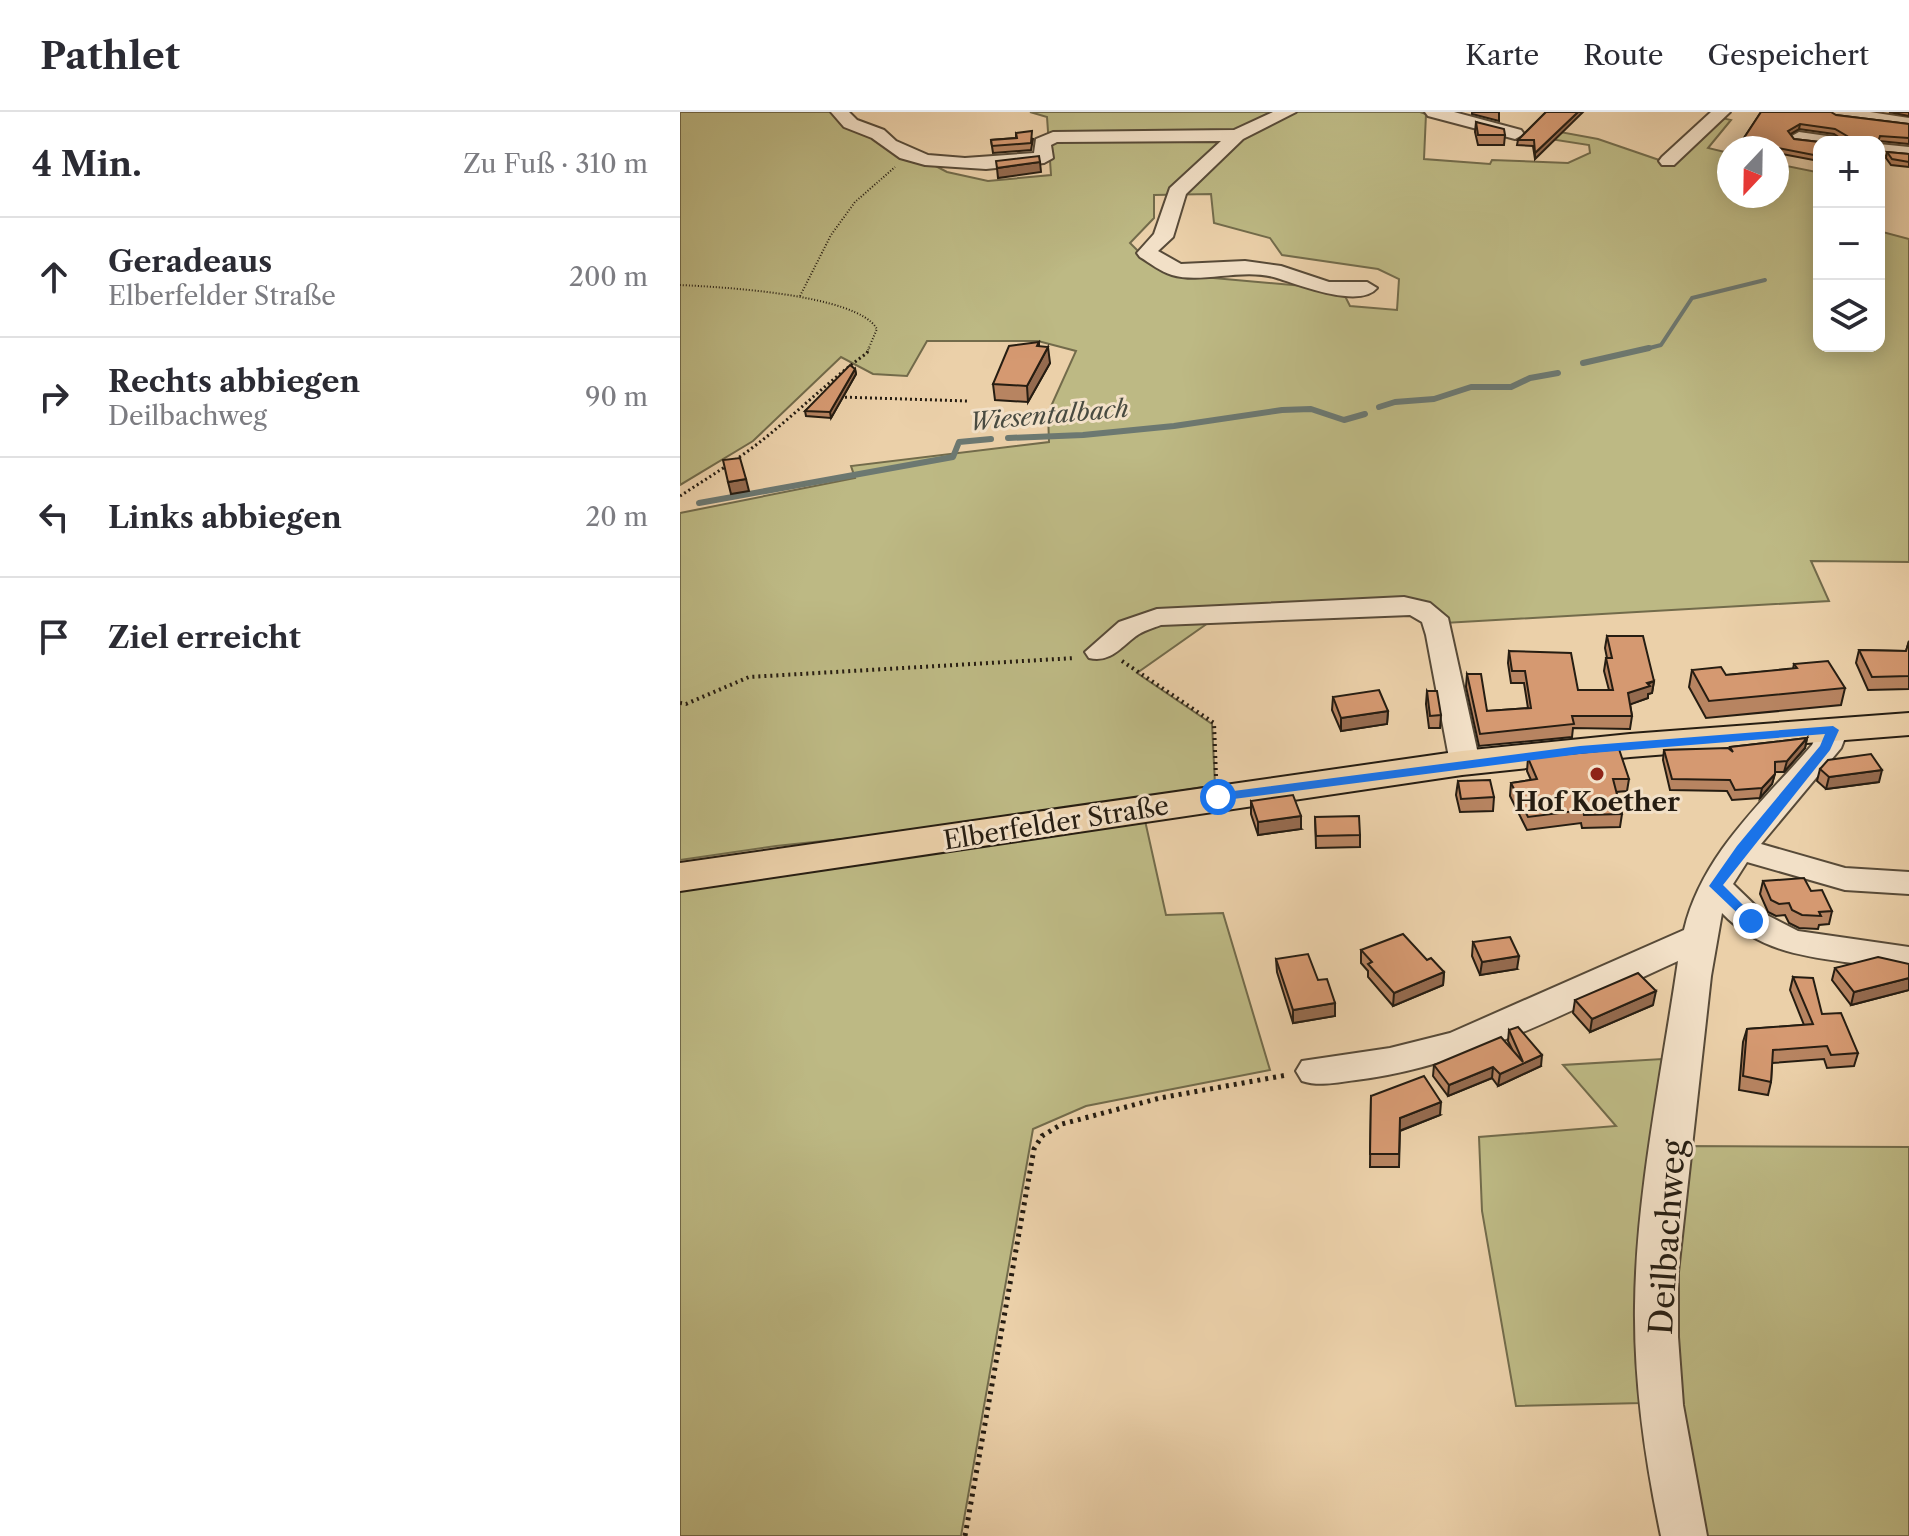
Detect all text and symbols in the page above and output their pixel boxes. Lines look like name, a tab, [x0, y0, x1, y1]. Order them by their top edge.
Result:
text: Pathlet	[40, 32, 180, 79]
text: Karte	[1465, 38, 1539, 72]
text: Route	[1583, 38, 1664, 72]
text: Gespeichert	[1708, 38, 1869, 72]
north arrow	[1717, 136, 1789, 208]
map controls	[1813, 136, 1885, 352]
button: +	[1813, 136, 1885, 208]
text: 4 Min.	[32, 143, 142, 185]
text: Zu Fuß · 310 m	[463, 148, 648, 180]
button: −	[1813, 208, 1885, 280]
text: Geradeaus	[108, 243, 272, 280]
icon: ahead	[32, 255, 76, 299]
text: 200 m	[569, 261, 648, 293]
text: Elberfelder Straße	[108, 280, 336, 312]
button: layers	[1813, 280, 1885, 352]
text: Rechts abbiegen	[108, 363, 360, 400]
icon: right	[32, 375, 76, 419]
text: 90 m	[585, 381, 648, 413]
water label: Wiesentalbach	[968, 394, 1130, 436]
text: Deilbachweg	[108, 400, 267, 432]
icon: left	[32, 495, 76, 539]
text: Links abbiegen	[108, 499, 342, 536]
text: 20 m	[585, 501, 648, 533]
icon: arrive	[32, 615, 76, 659]
text: Ziel erreicht	[108, 619, 301, 656]
marker: Hof Koether	[1588, 765, 1606, 783]
route start	[1200, 779, 1236, 815]
place label: Hof Koether	[1514, 786, 1680, 818]
street label: Elberfelder Straße	[941, 789, 1171, 857]
route end	[1733, 903, 1769, 939]
street label: Deilbachweg	[1641, 1137, 1693, 1336]

